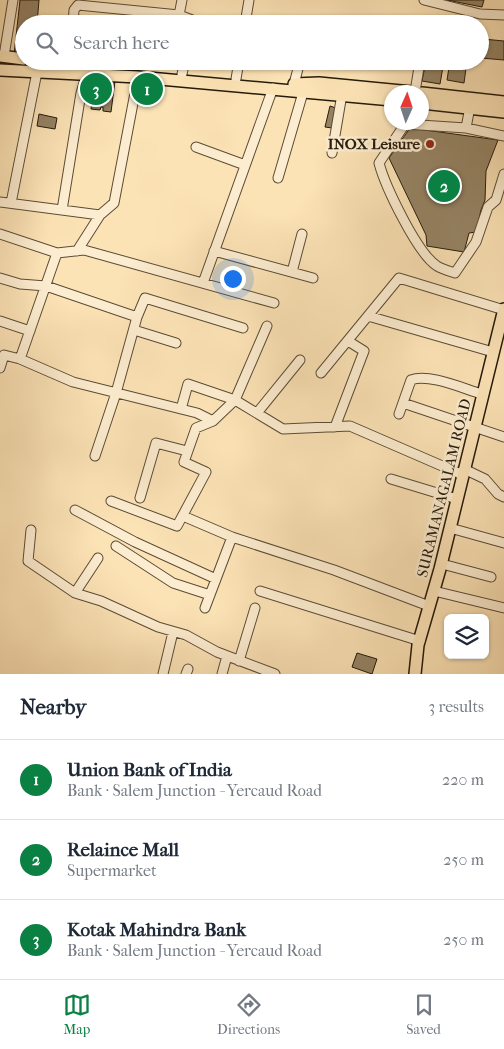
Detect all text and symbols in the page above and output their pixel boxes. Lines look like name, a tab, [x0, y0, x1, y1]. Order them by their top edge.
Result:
search box	[15, 15, 489, 70]
icon: search	[33, 29, 61, 57]
text: Search here	[73, 32, 169, 54]
pin: 3	[80, 70, 112, 108]
pin: 1	[131, 70, 163, 108]
north arrow	[384, 85, 429, 130]
place label: INOX Leisure	[328, 135, 421, 153]
marker: INOX Leisure	[424, 138, 436, 150]
pin: 2	[428, 167, 460, 205]
your location	[220, 266, 246, 292]
street label: SURAMANAGALAM ROAD	[413, 397, 475, 579]
map controls	[444, 614, 489, 659]
button: layers	[444, 614, 489, 659]
text: Nearby	[20, 695, 86, 719]
text: 3 results	[428, 697, 484, 716]
text: Union Bank of India	[67, 759, 232, 781]
text: 1	[33, 770, 39, 789]
text: 220 m	[442, 770, 484, 789]
text: Bank · Salem Junction - Yercaud Road	[67, 781, 322, 800]
text: Relaince Mall	[67, 839, 179, 861]
text: 2	[32, 850, 40, 869]
text: 250 m	[443, 850, 484, 869]
text: Supermarket	[67, 861, 157, 880]
text: Kotak Mahindra Bank	[67, 919, 246, 941]
text: 3	[33, 930, 39, 949]
text: 250 m	[443, 930, 484, 949]
text: Bank · Salem Junction - Yercaud Road	[67, 941, 322, 960]
tab: Map	[63, 991, 91, 1038]
tab: Directions	[217, 991, 280, 1038]
tab: Saved	[406, 991, 441, 1038]

